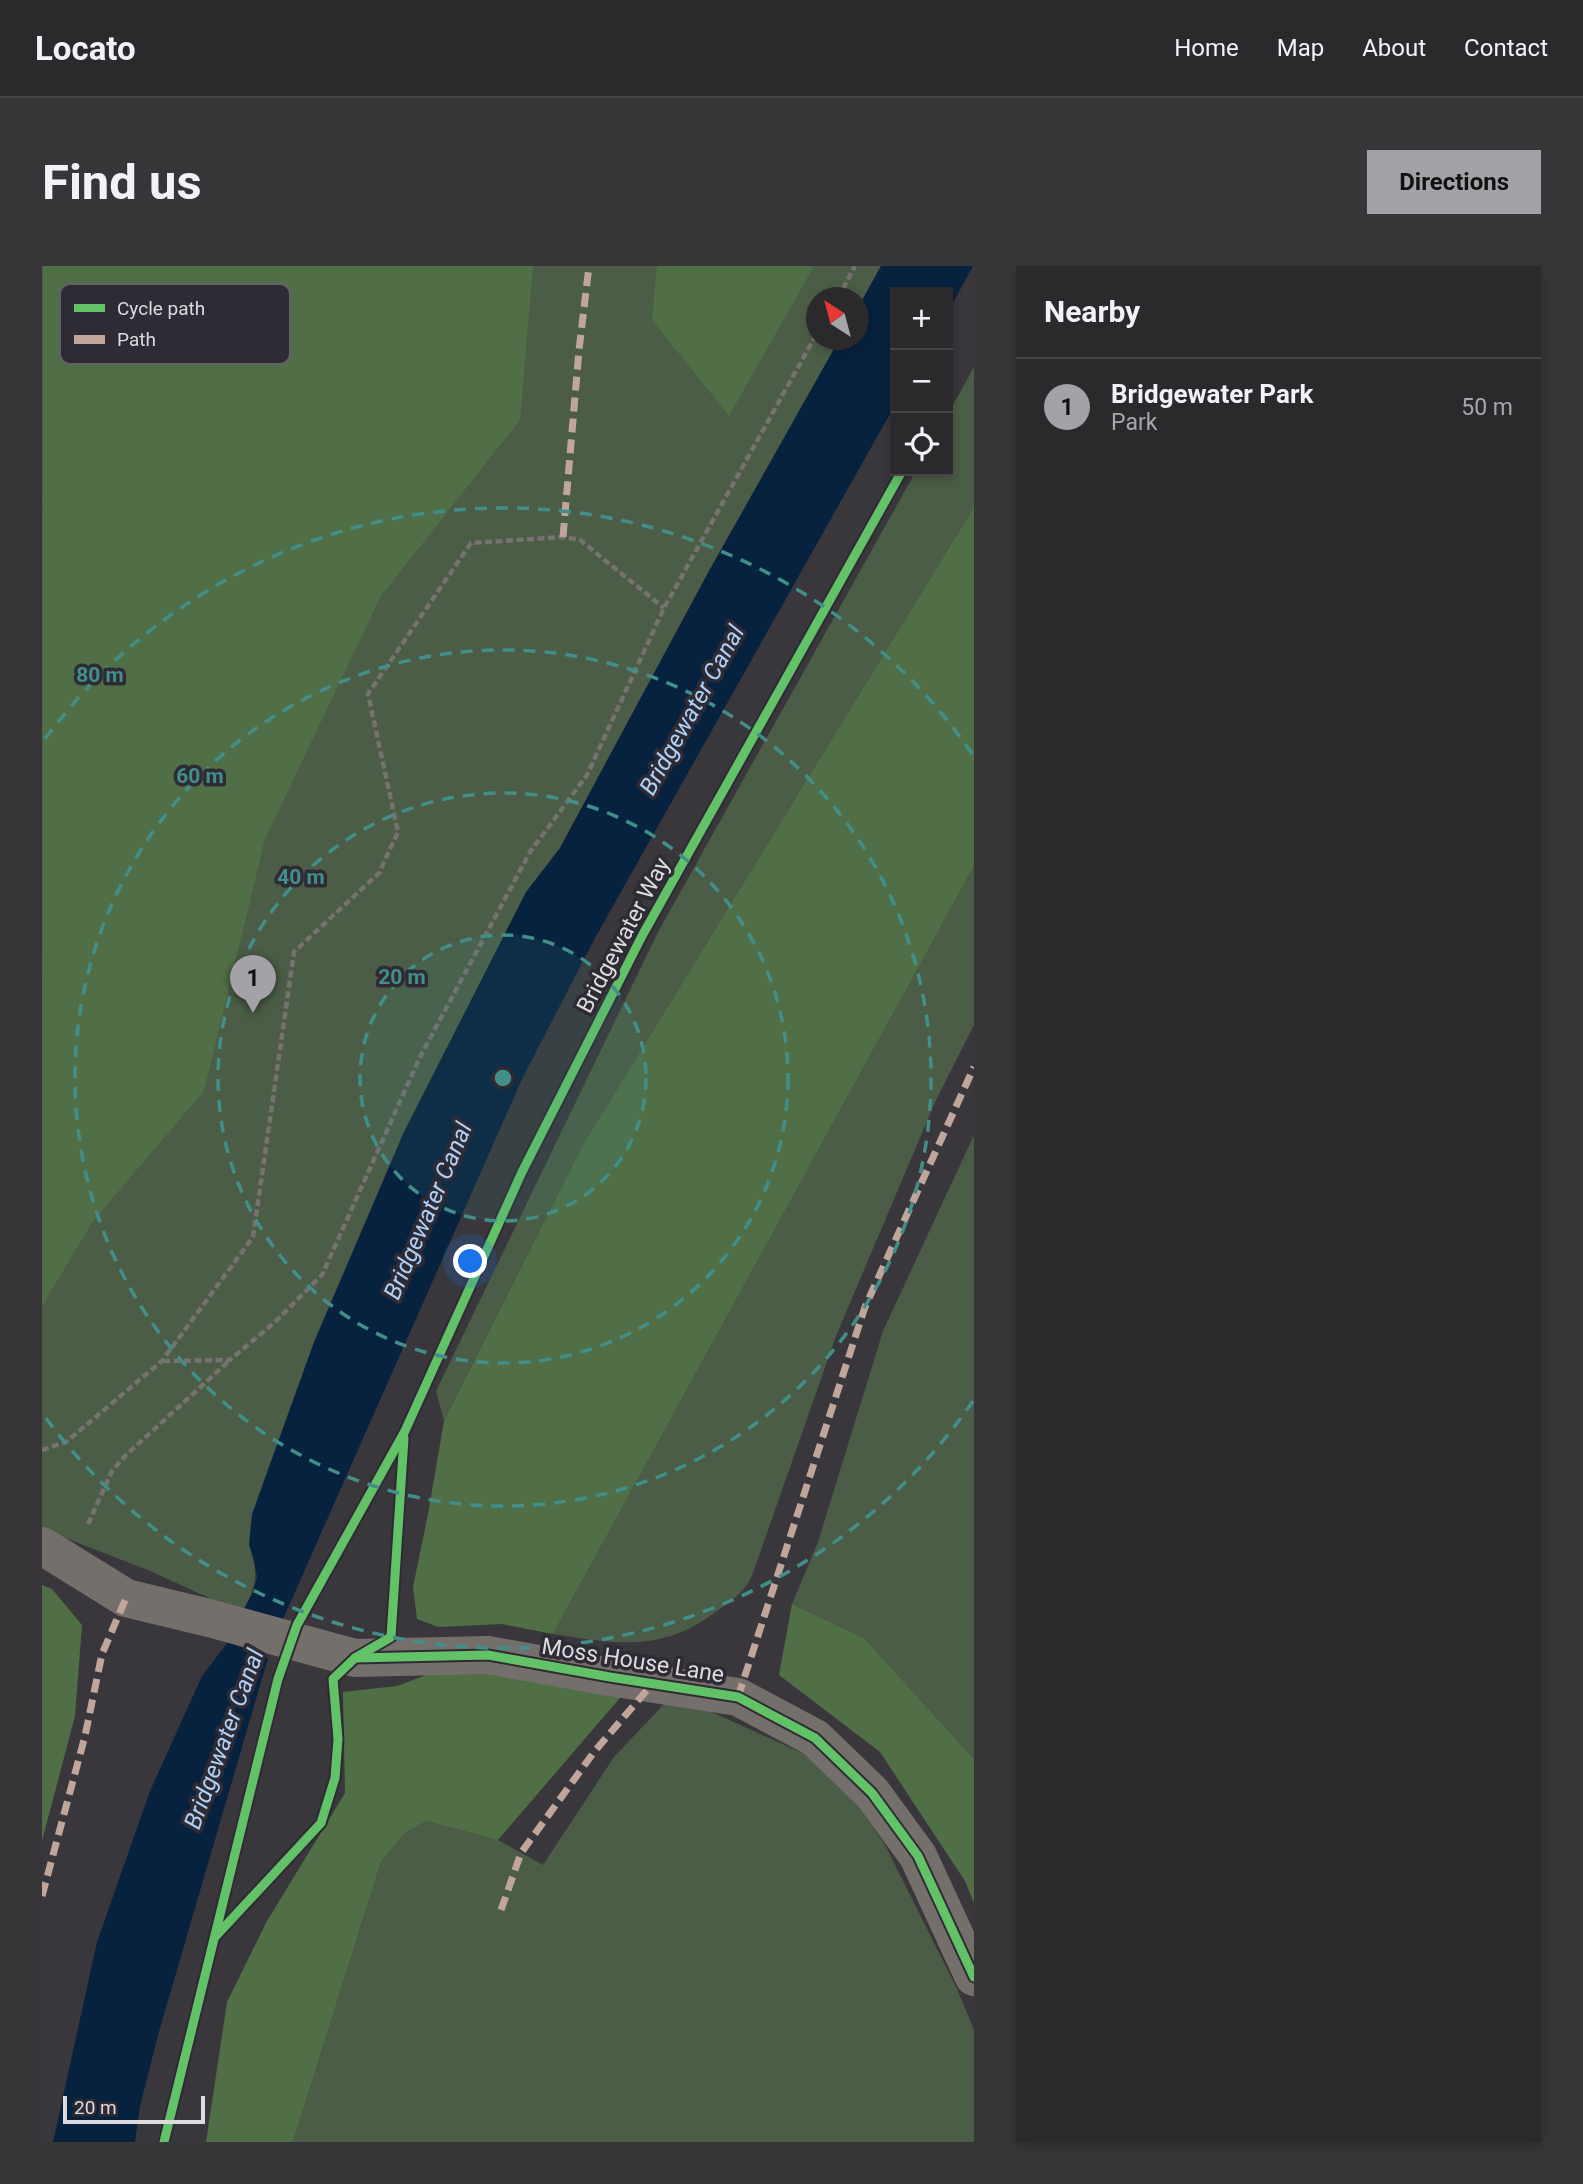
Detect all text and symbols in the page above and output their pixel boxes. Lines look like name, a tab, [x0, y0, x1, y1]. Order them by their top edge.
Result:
text: Locato	[35, 29, 136, 68]
text: Home	[1174, 34, 1239, 62]
text: Map	[1277, 34, 1324, 62]
text: About	[1362, 34, 1426, 62]
text: Contact	[1464, 34, 1548, 62]
button: Directions	[1367, 150, 1541, 214]
text: Find us	[42, 154, 202, 211]
legend	[60, 284, 290, 364]
north arrow	[806, 287, 869, 350]
map controls	[890, 287, 953, 476]
button: +	[890, 287, 953, 350]
text: Nearby	[1044, 294, 1140, 329]
text: Cycle path	[117, 297, 205, 320]
text: Path	[117, 328, 156, 351]
button: −	[890, 350, 953, 413]
text: Bridgewater Park	[1111, 379, 1313, 409]
text: 1	[1060, 394, 1074, 421]
text: 50 m	[1461, 394, 1513, 421]
text: Park	[1111, 409, 1157, 436]
button: locate	[890, 413, 953, 476]
water label: Bridgewater Canal	[634, 620, 750, 800]
text: 80 m	[76, 663, 124, 687]
text: 60 m	[176, 764, 224, 788]
street label: Bridgewater Way	[571, 853, 676, 1018]
text: 40 m	[277, 865, 325, 889]
pin: 1	[230, 955, 276, 1013]
text: 20 m	[378, 965, 426, 989]
centre of rings	[491, 1066, 515, 1090]
water label: Bridgewater Canal	[378, 1118, 478, 1304]
your location	[453, 1244, 487, 1278]
street label: Moss House Lane	[540, 1633, 726, 1688]
water label: Bridgewater Canal	[178, 1645, 270, 1833]
scale bar	[63, 2093, 205, 2125]
text: 20 m	[74, 2096, 117, 2119]

